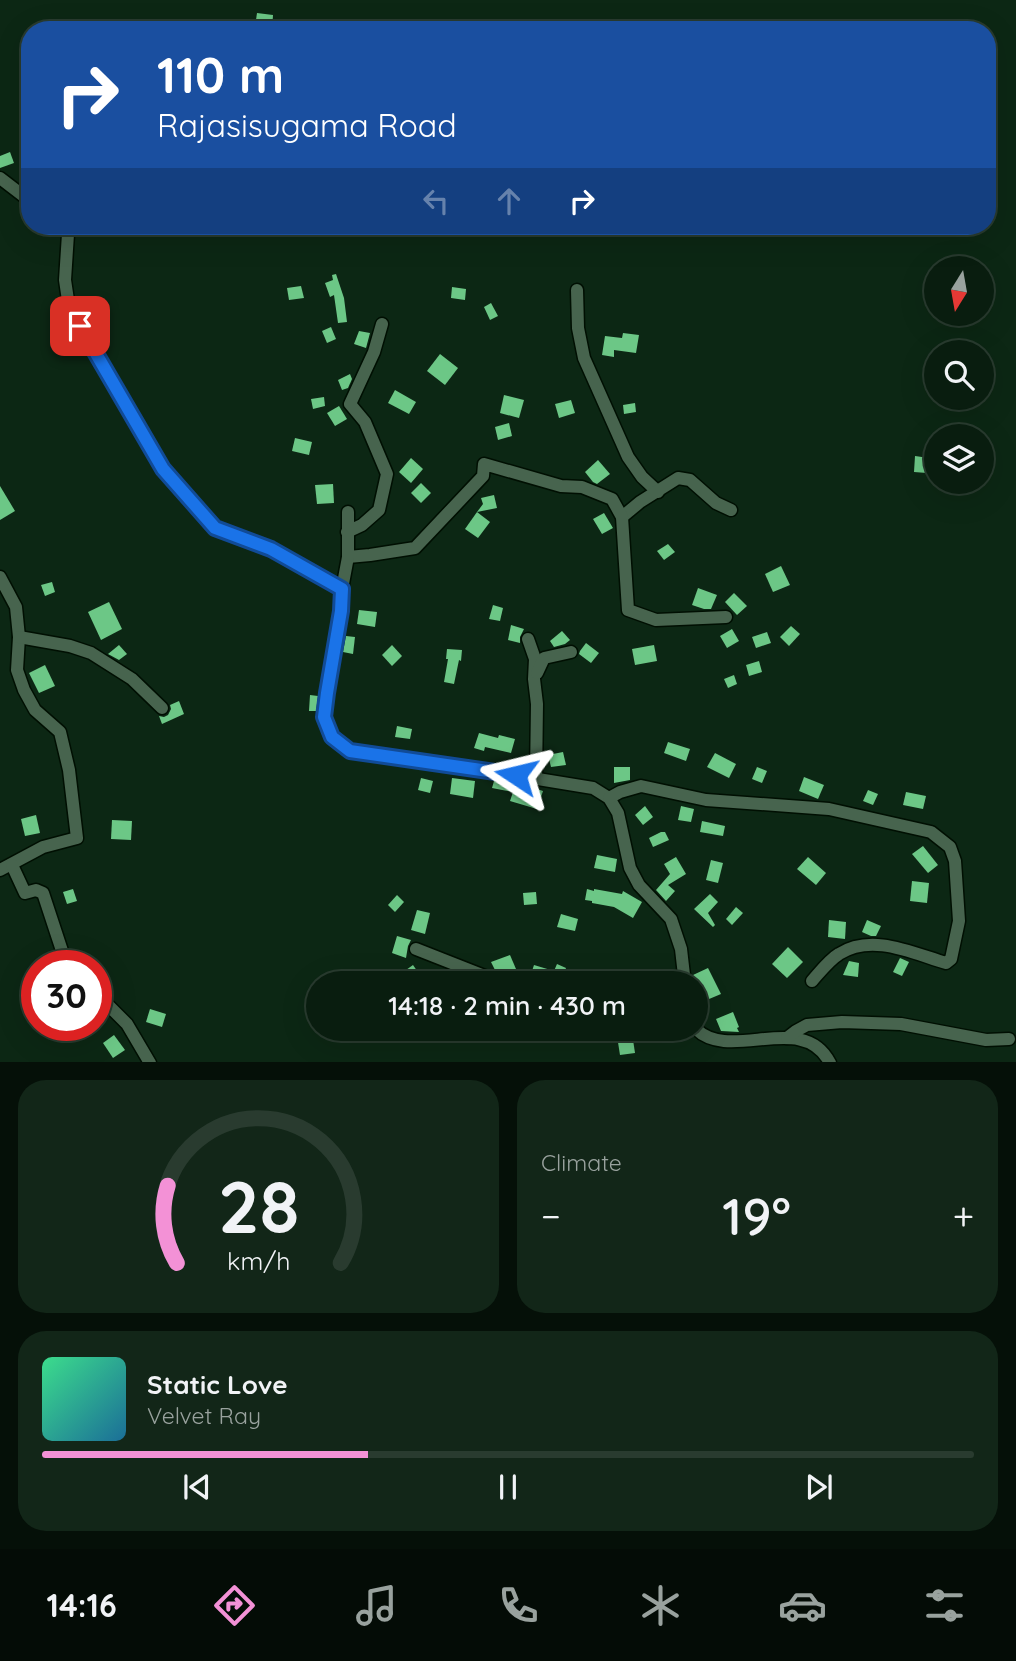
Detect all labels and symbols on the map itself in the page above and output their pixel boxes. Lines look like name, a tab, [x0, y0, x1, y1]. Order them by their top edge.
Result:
north arrow	[924, 256, 994, 326]
pin	[50, 296, 110, 356]
position arrow	[479, 738, 553, 812]
speed limit sign: 30	[21, 950, 112, 1041]

